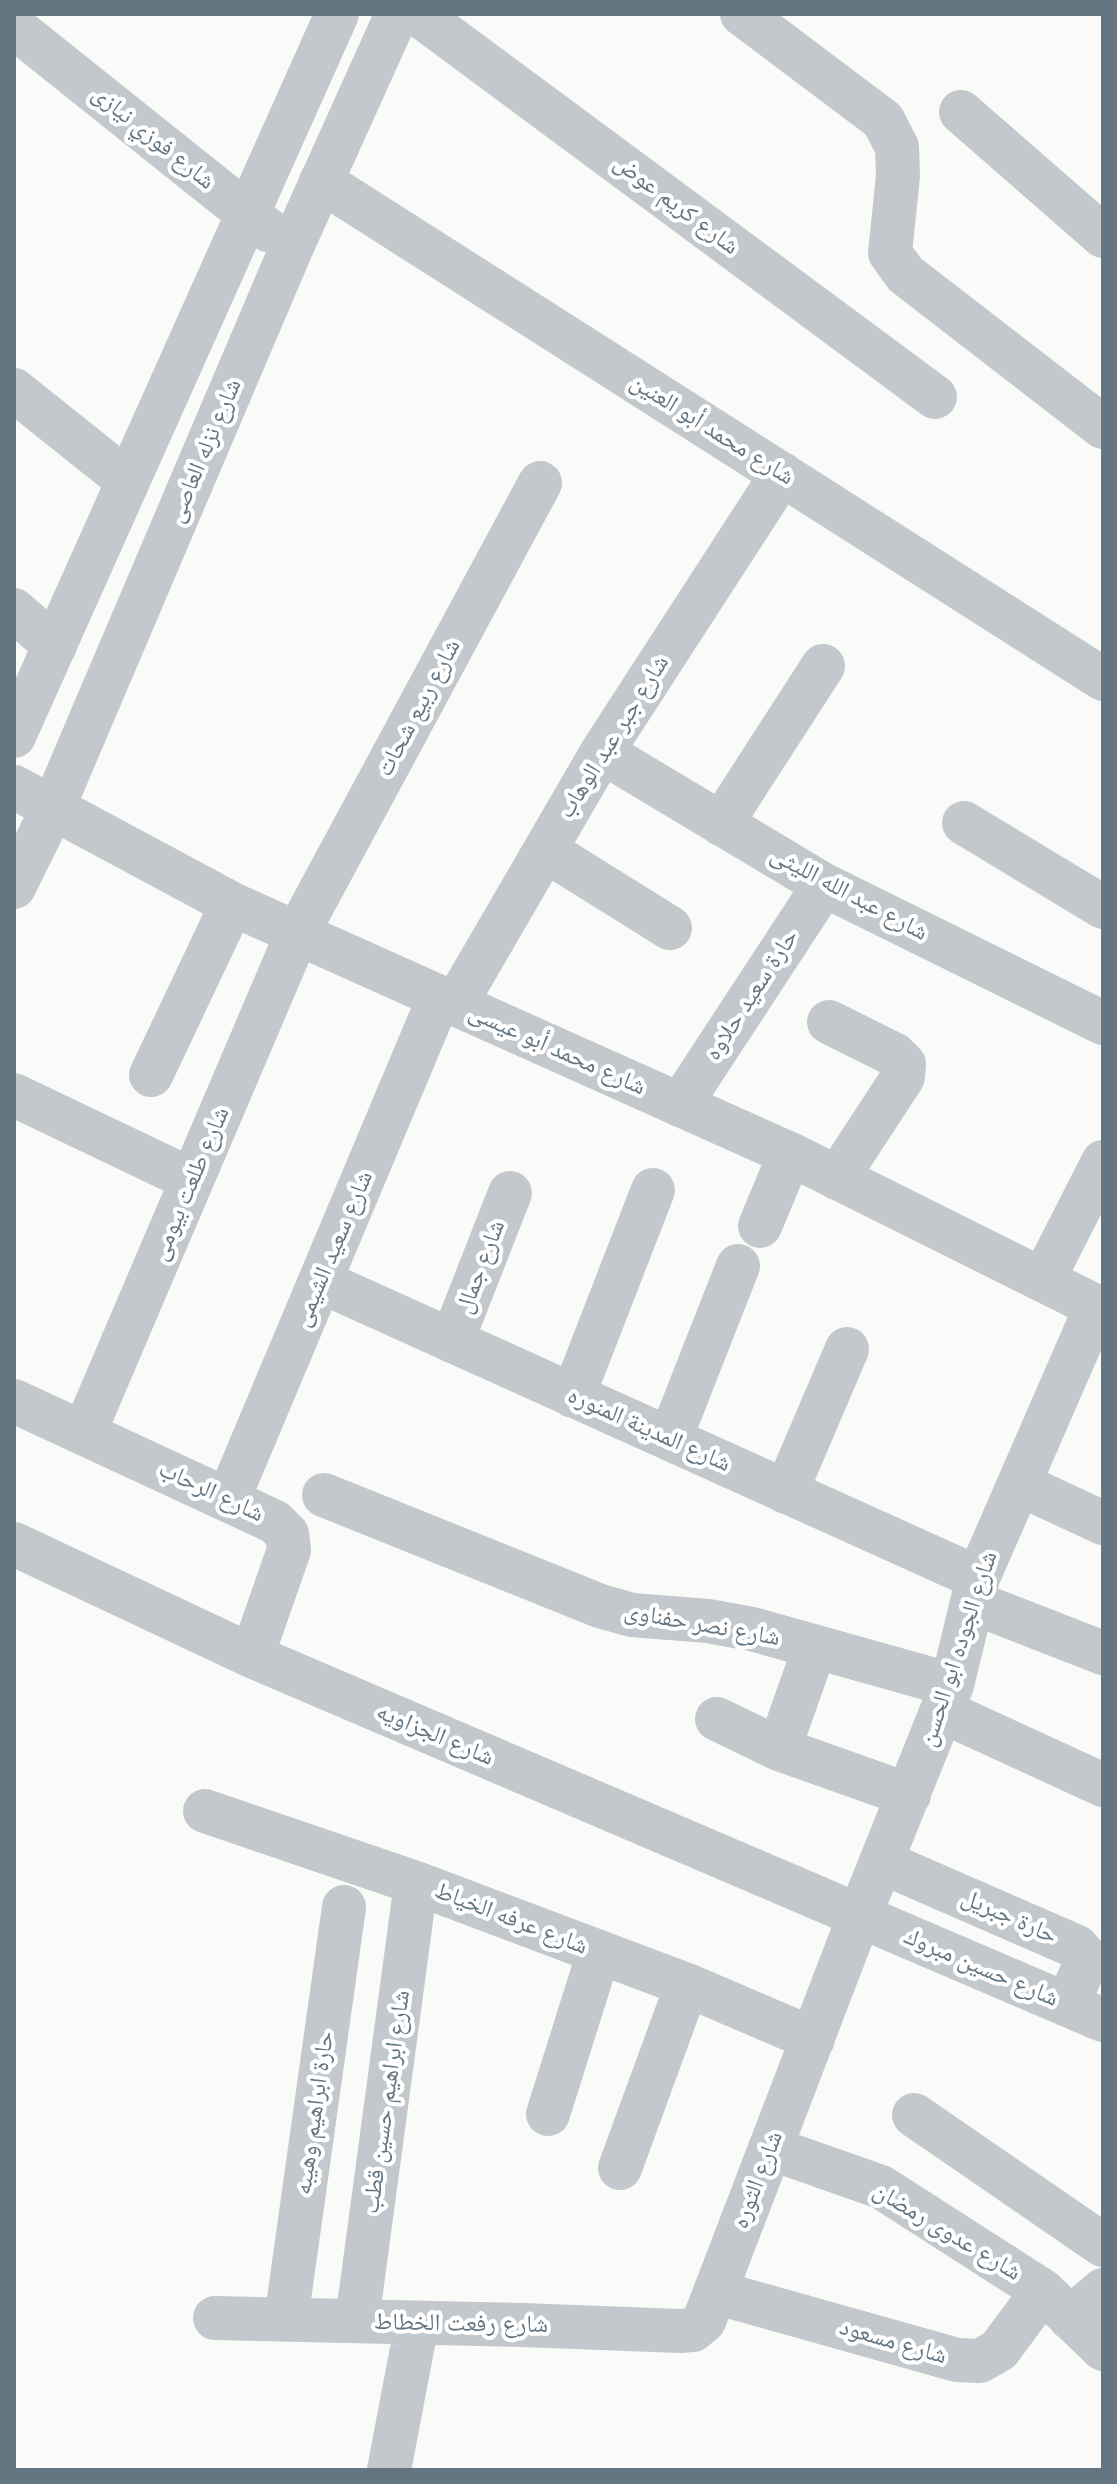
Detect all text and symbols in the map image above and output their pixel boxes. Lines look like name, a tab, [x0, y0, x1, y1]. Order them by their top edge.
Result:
street label: شارع فوزي نيازى	[86, 80, 220, 196]
street label: شارع كريم عوض	[608, 149, 744, 261]
street label: شارع محمد أبو العنين	[625, 368, 799, 492]
street label: شارع نزله العاصى	[162, 375, 248, 527]
street label: شارع ربيع شحات	[371, 634, 467, 782]
street label: شارع جبر عبد الوهاب	[552, 650, 676, 824]
street label: شارع عبد الله الليثى	[765, 840, 933, 948]
street label: حارة سعيد حلاوه	[699, 924, 805, 1066]
street label: شارع محمد أبو عيسى	[464, 998, 650, 1102]
street label: شارع طلعت بيومى	[146, 1103, 236, 1265]
street label: شارع سعيد الشيمى	[288, 1167, 380, 1331]
street label: شارع جمال	[450, 1216, 512, 1318]
street label: شارع المدينة المنوره	[563, 1381, 735, 1479]
street label: شارع الرحاب	[154, 1455, 268, 1529]
street label: شارع الجوده ابو الحسن	[914, 1548, 1004, 1750]
street label: شارع نصر حفناوى	[622, 1597, 782, 1653]
street label: شارع الجزاويه	[372, 1697, 498, 1773]
street label: شارع عرفه الخياط	[430, 1877, 592, 1961]
street label: حارة جبريل	[957, 1883, 1061, 1951]
street label: شارع حسين مبروك	[899, 1922, 1063, 2014]
street label: شارع ابراهيم حسين قطب	[357, 1988, 417, 2216]
street label: حارة ابراهيم وهيبه	[289, 2029, 341, 2197]
street label: شارع الثوره	[726, 2127, 790, 2233]
street label: شارع عدوى رمضان	[868, 2177, 1026, 2287]
street label: شارع رفعت الخطاط	[374, 2308, 548, 2340]
street label: شارع مسعود	[836, 2313, 950, 2371]

